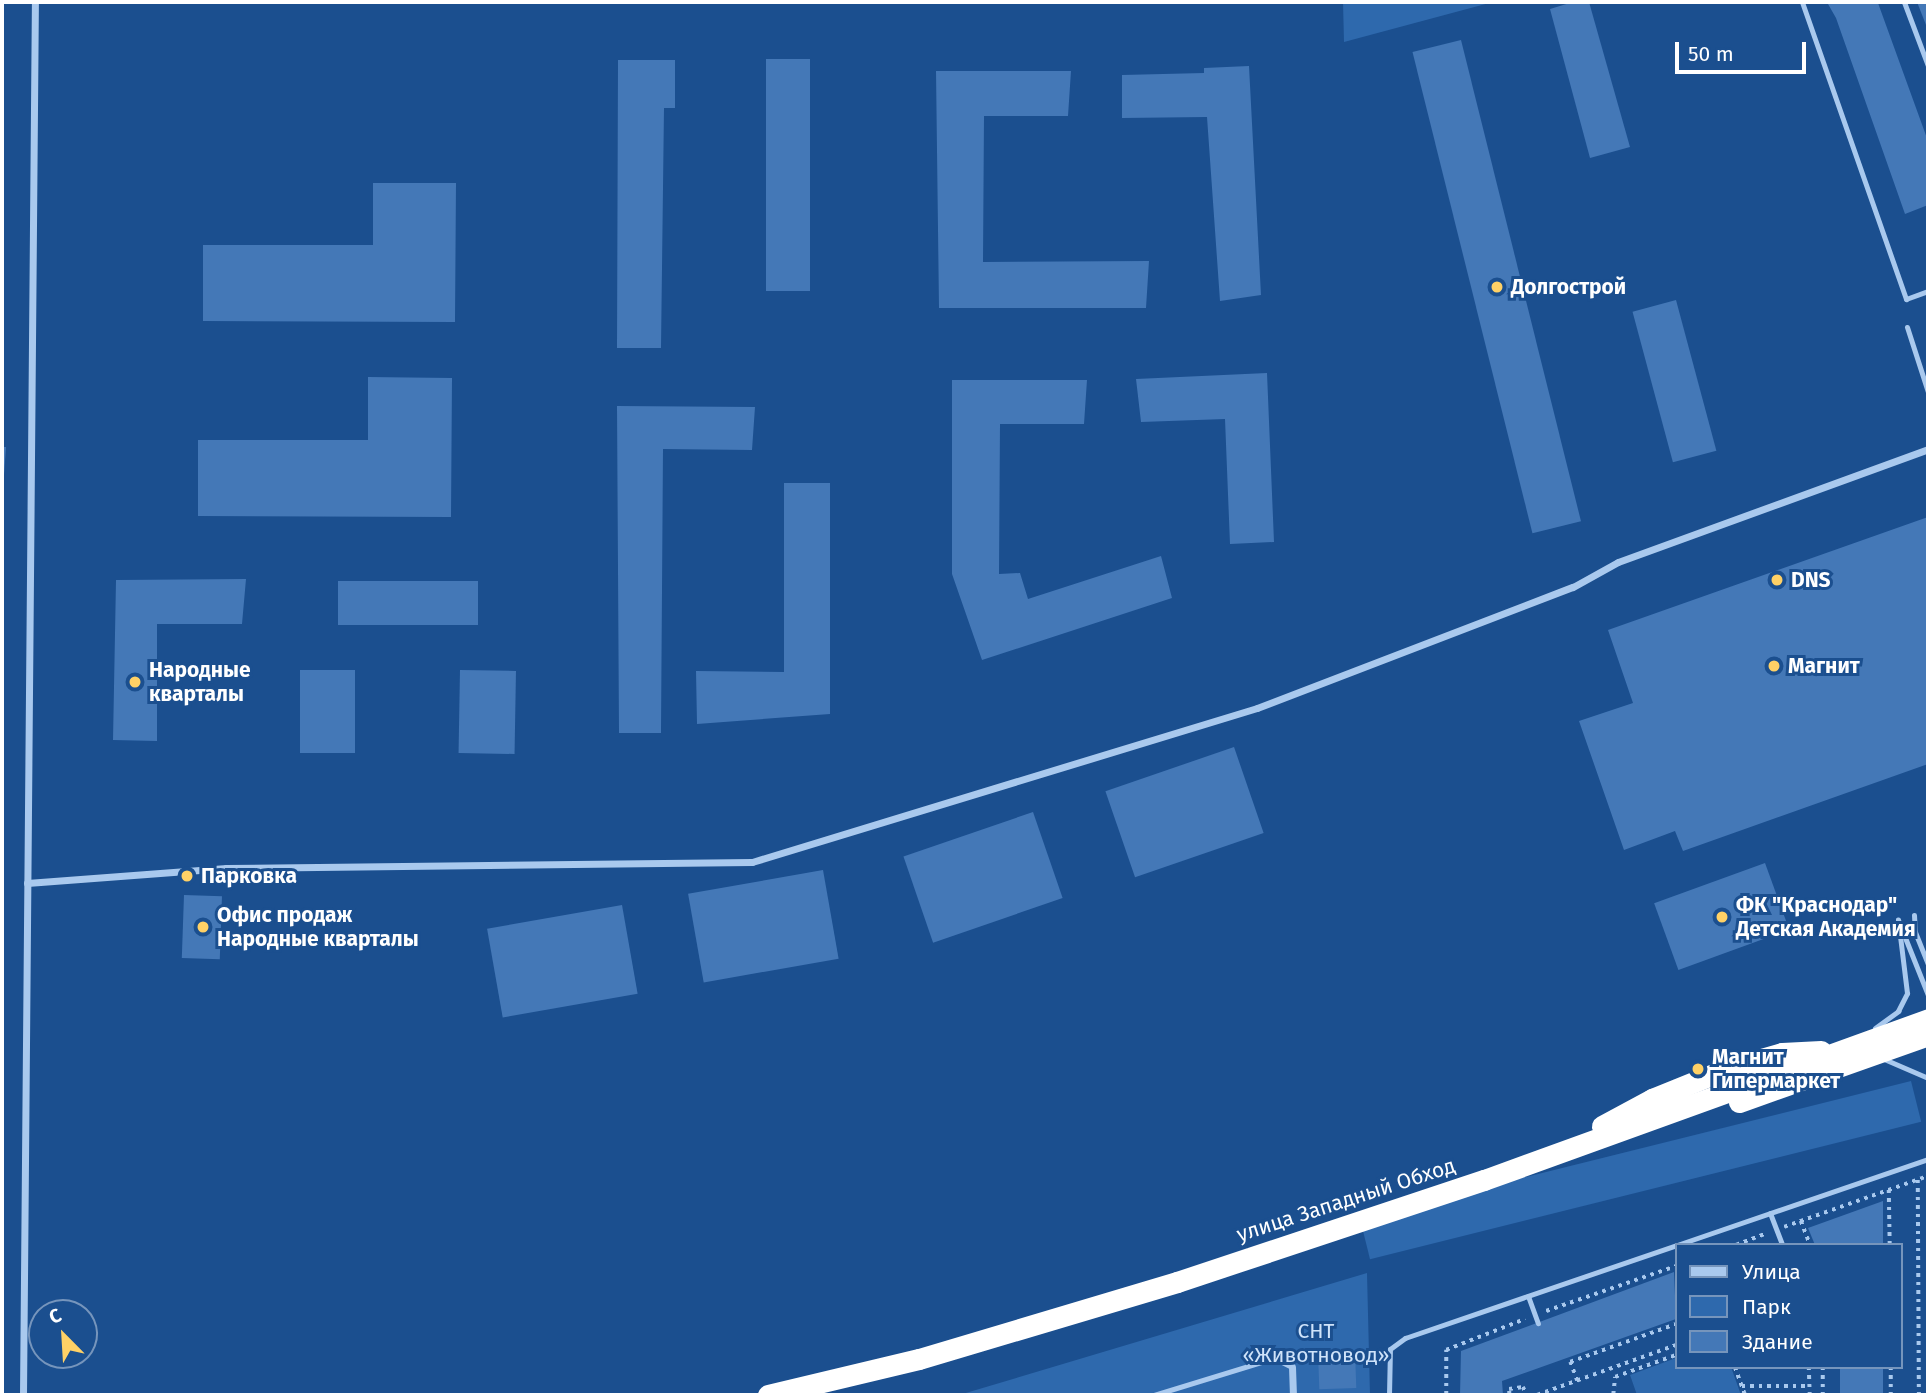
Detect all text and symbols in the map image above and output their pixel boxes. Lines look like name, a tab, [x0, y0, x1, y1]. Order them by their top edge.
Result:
scale bar	[1678, 28, 1809, 72]
text: 50 m	[1688, 41, 1734, 67]
place label: Долгострой	[1511, 274, 1626, 300]
marker: Долгострой	[1489, 279, 1505, 295]
place label: DNS	[1791, 567, 1831, 593]
marker: DNS	[1769, 572, 1785, 588]
place label: Магнит	[1788, 653, 1860, 679]
place label: Народные кварталы	[149, 657, 251, 707]
marker: Магнит	[1766, 658, 1782, 674]
marker: Народные кварталы	[127, 674, 143, 690]
place label: Парковка	[201, 863, 297, 889]
marker: Парковка	[179, 868, 195, 884]
place label: ФК "Краснодар" Детская Академия	[1736, 892, 1916, 942]
place label: Офис продаж Народные кварталы	[217, 902, 419, 952]
marker: ФК "Краснодар" Детская Академия	[1714, 909, 1730, 925]
marker: Офис продаж Народные кварталы	[195, 919, 211, 935]
place label: Магнит Гипермаркет	[1712, 1044, 1840, 1094]
marker: Магнит Гипермаркет	[1690, 1061, 1706, 1077]
street label: улица Западный Обход	[1234, 1153, 1458, 1247]
legend	[1674, 1243, 1902, 1369]
text: Улица	[1742, 1259, 1801, 1285]
text: Парк	[1742, 1294, 1791, 1320]
north arrow	[28, 1299, 98, 1369]
text: С	[45, 1303, 65, 1329]
park label: СНТ «Животновод»	[1242, 1318, 1390, 1368]
text: Здание	[1742, 1329, 1813, 1355]

